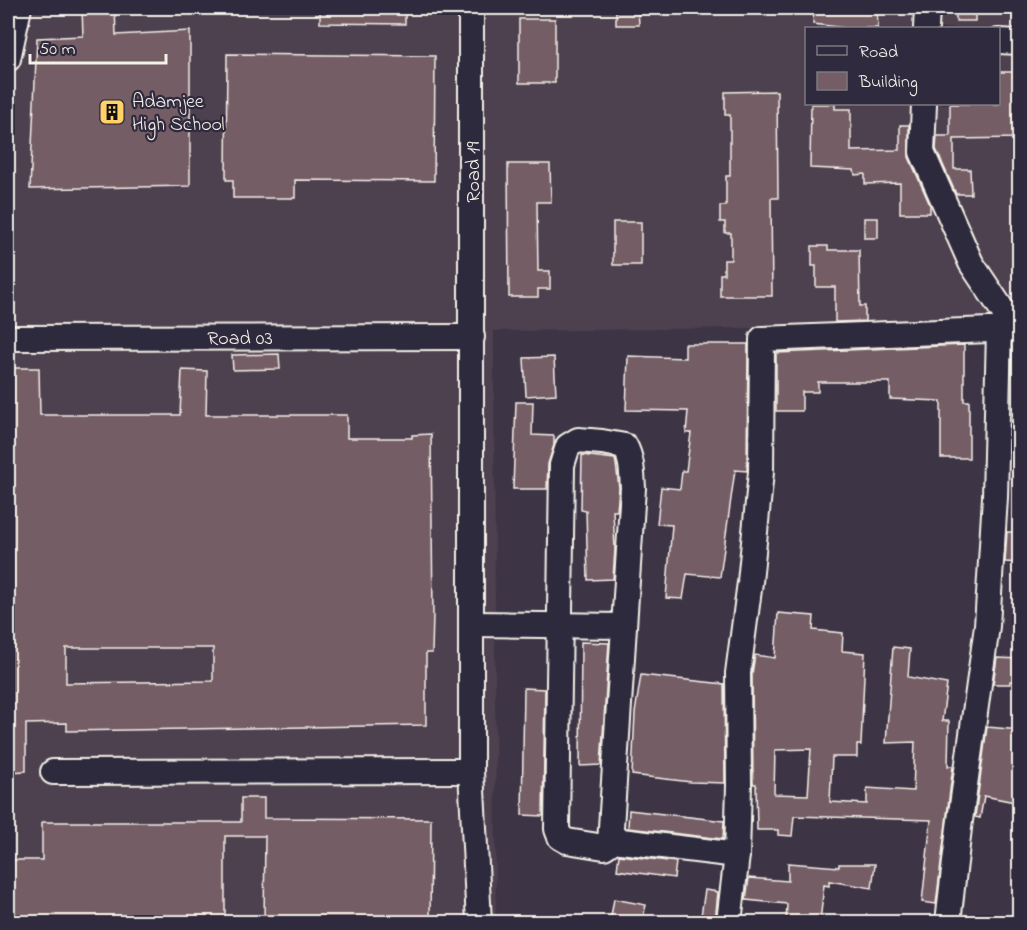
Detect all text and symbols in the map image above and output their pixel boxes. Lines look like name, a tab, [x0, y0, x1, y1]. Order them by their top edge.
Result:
scale bar	[30, 27, 166, 65]
legend	[805, 27, 1000, 105]
text: 50 m	[39, 37, 76, 63]
text: Road	[859, 40, 898, 66]
text: Building	[858, 70, 918, 97]
place label: Adamjee High School	[132, 88, 225, 141]
building icon: Adamjee High School	[97, 97, 127, 127]
street label: Road 19	[460, 142, 489, 202]
street label: Road 03	[207, 325, 273, 354]

